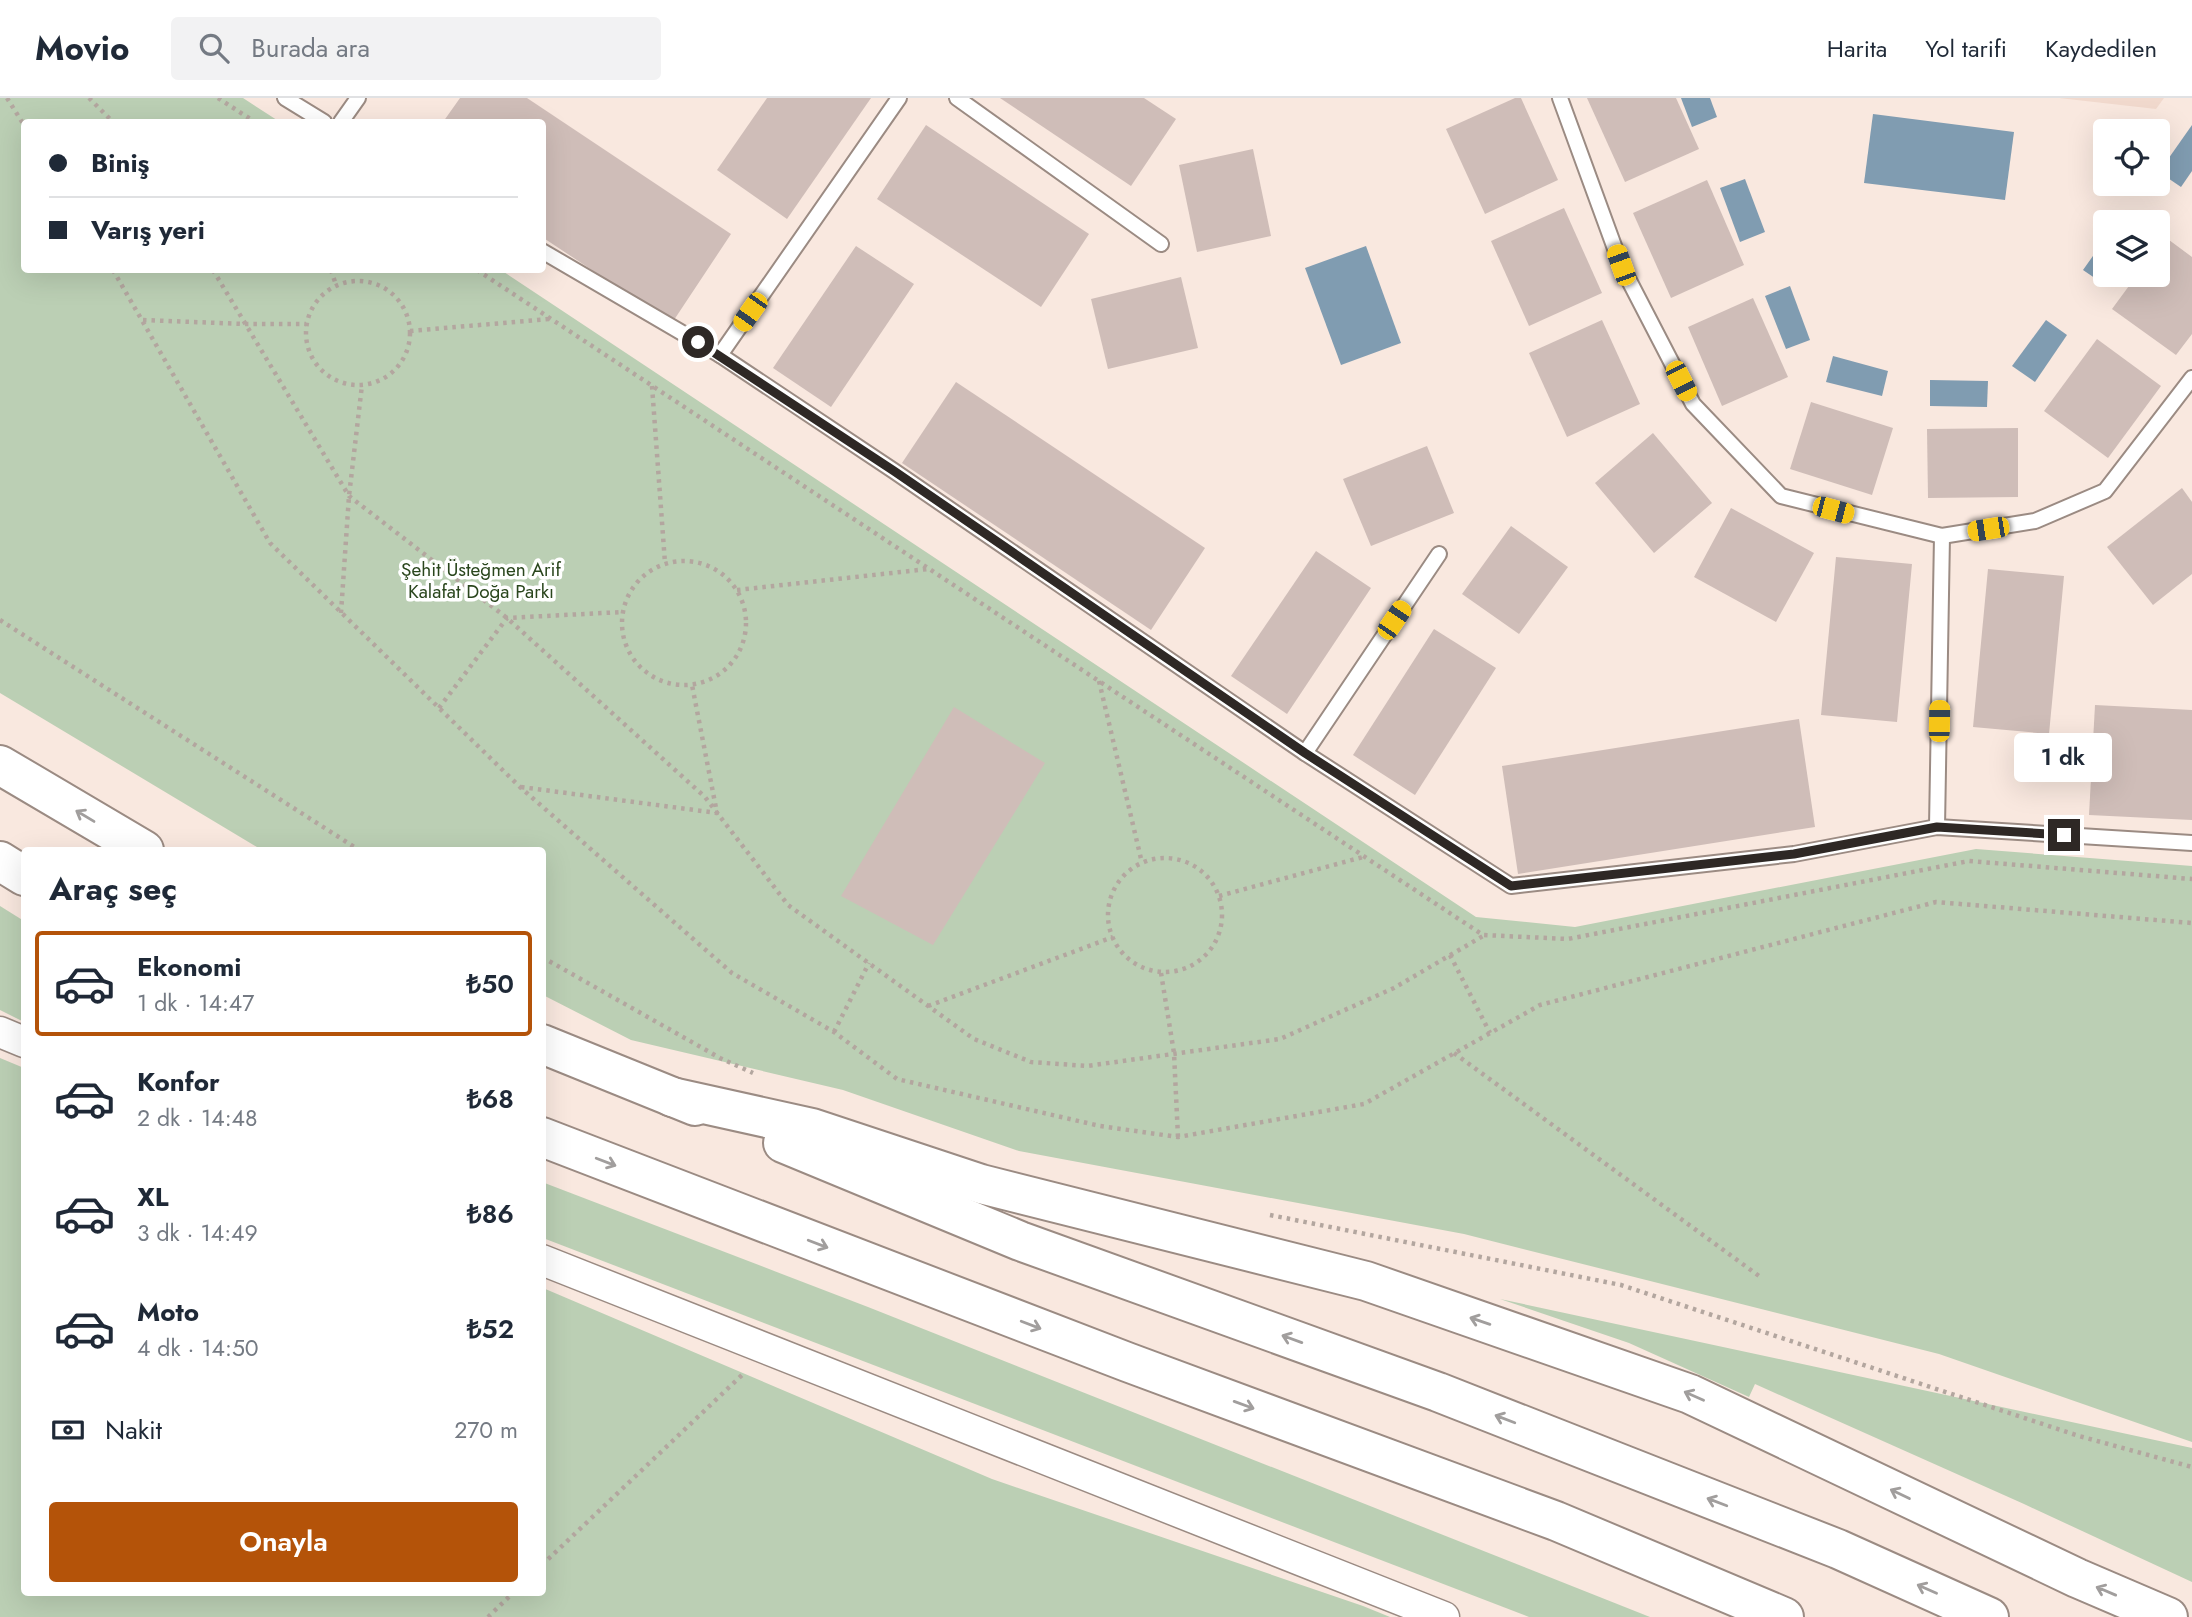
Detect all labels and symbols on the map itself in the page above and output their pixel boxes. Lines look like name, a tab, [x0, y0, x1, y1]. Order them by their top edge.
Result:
car	[1604, 242, 1639, 288]
car	[730, 289, 771, 335]
route start	[682, 326, 714, 358]
car	[1663, 358, 1700, 404]
car	[1810, 494, 1857, 526]
car	[1966, 515, 2011, 543]
park label: Şehit Üsteğmen Arif Kalafat Doğa Parkı	[401, 556, 561, 605]
car	[1374, 597, 1415, 643]
car	[1929, 700, 1950, 742]
callout: 1 dk	[2015, 734, 2113, 782]
one-way arrow	[76, 808, 96, 822]
route end	[2048, 819, 2080, 851]
one-way arrow	[595, 1156, 616, 1169]
one-way arrow	[807, 1239, 828, 1252]
one-way arrow	[1469, 1314, 1491, 1326]
one-way arrow	[1019, 1320, 1041, 1333]
one-way arrow	[1281, 1332, 1303, 1345]
one-way arrow	[1684, 1389, 1705, 1402]
one-way arrow	[1232, 1400, 1254, 1412]
one-way arrow	[1495, 1411, 1517, 1424]
one-way arrow	[1890, 1487, 1911, 1500]
one-way arrow	[1707, 1494, 1728, 1507]
one-way arrow	[1917, 1582, 1938, 1595]
one-way arrow	[2095, 1583, 2117, 1596]

